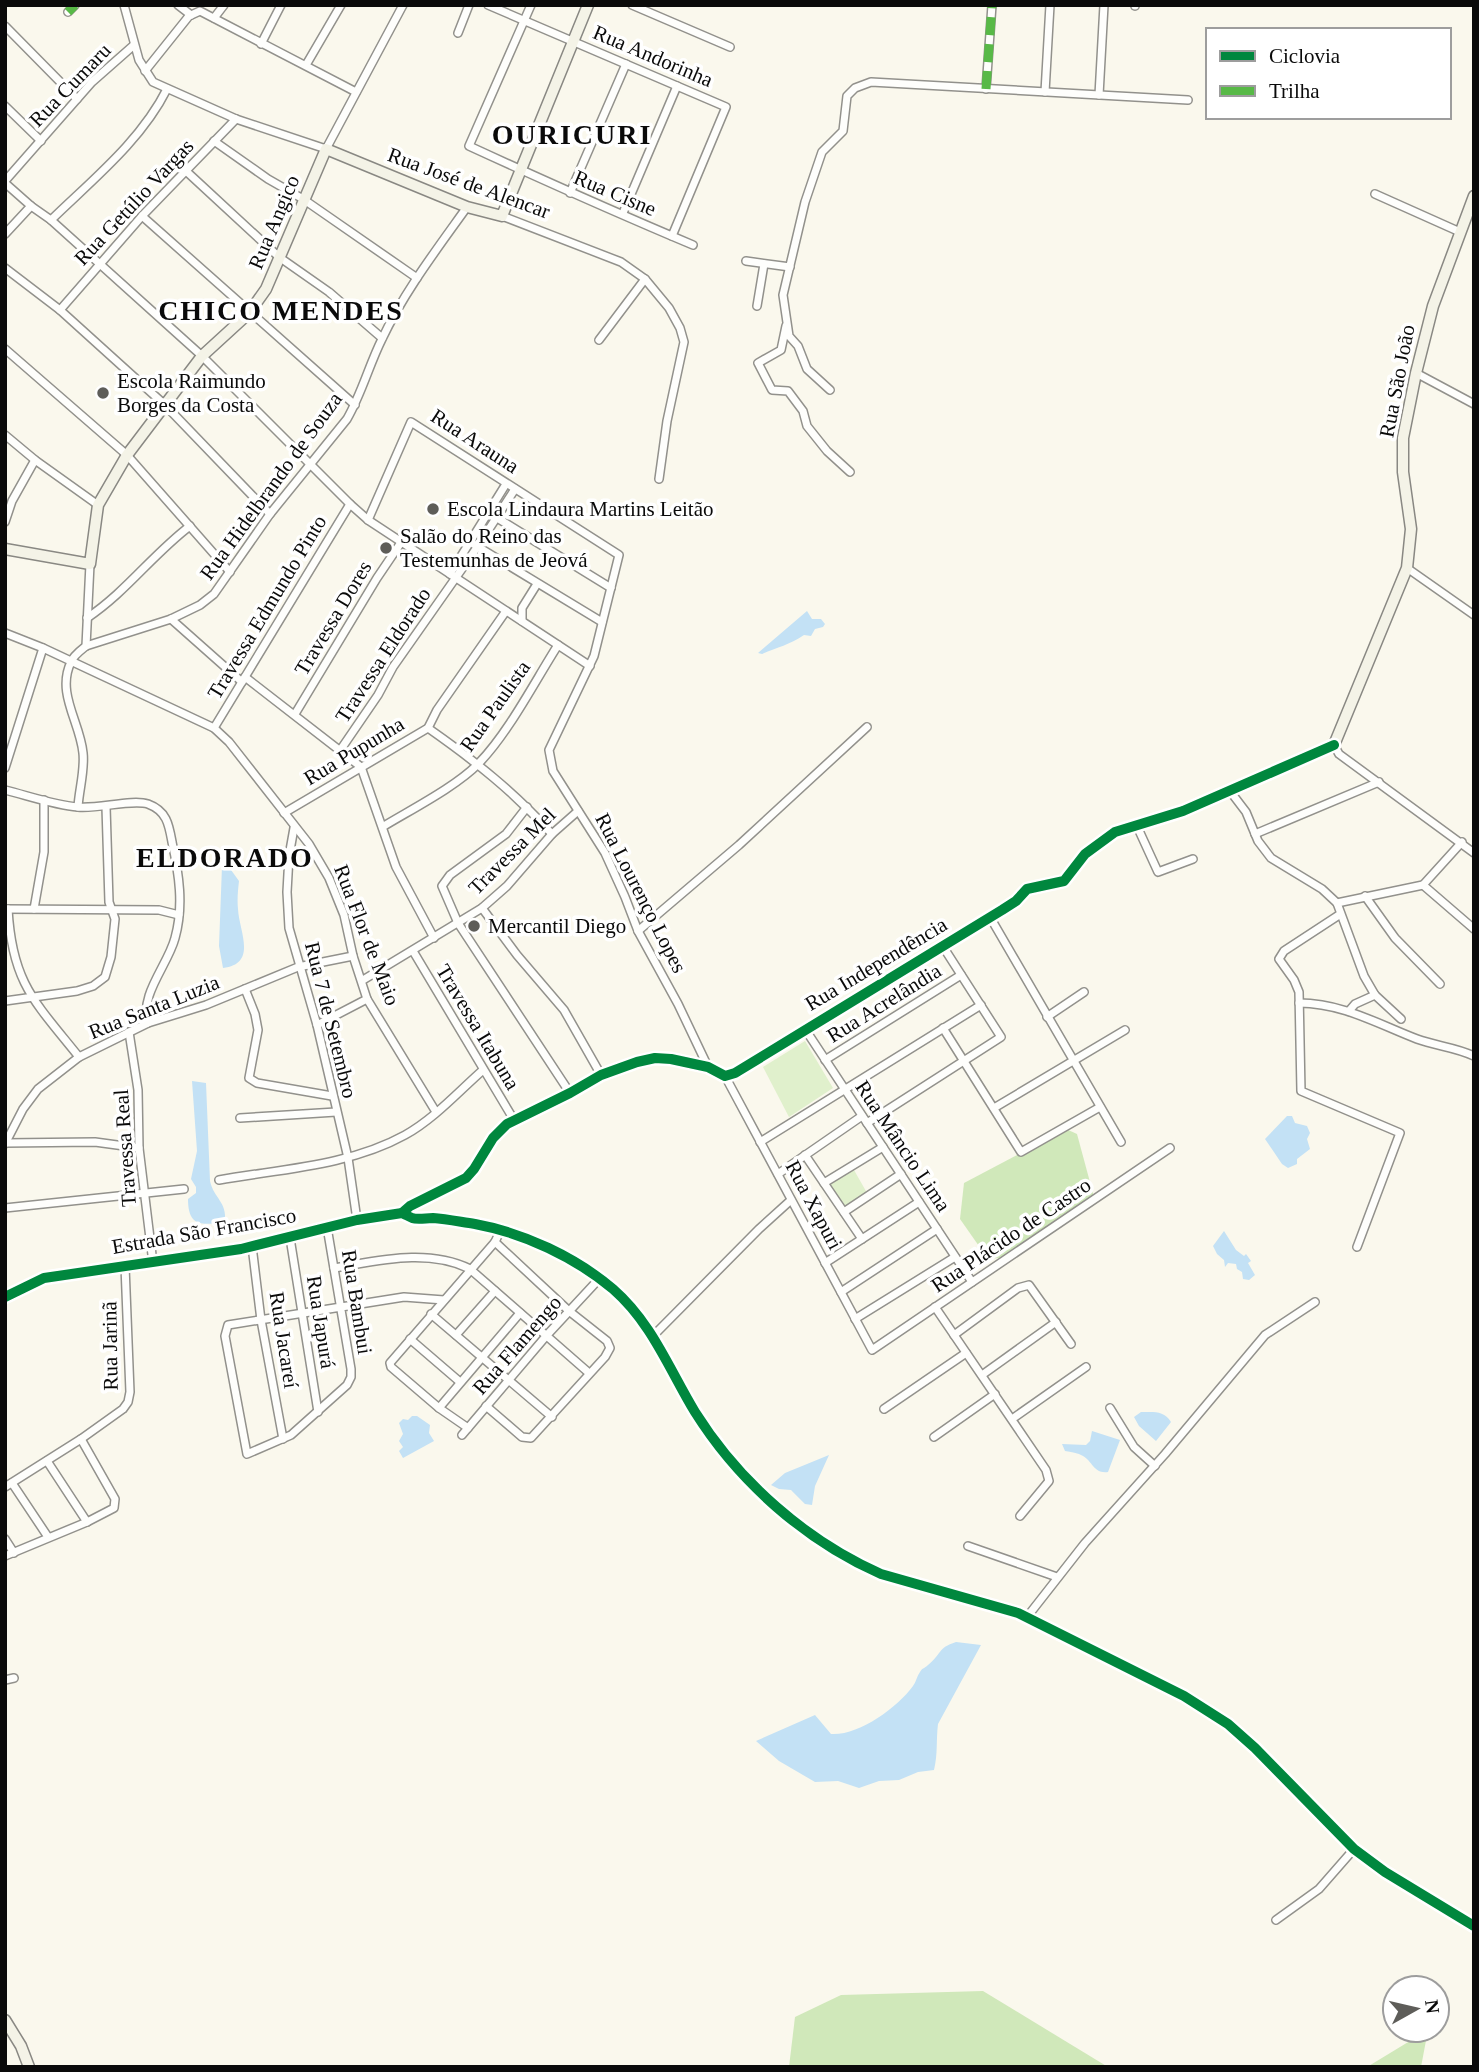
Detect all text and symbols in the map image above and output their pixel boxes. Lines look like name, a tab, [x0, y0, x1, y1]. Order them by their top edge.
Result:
street label: Rua Andorinha	[590, 20, 717, 92]
legend	[1206, 28, 1451, 119]
street label: Rua Cumaru	[24, 38, 116, 132]
text: Ciclovia	[1269, 44, 1341, 68]
text: Trilha	[1269, 79, 1320, 103]
district label: OURICURI	[492, 119, 652, 150]
street label: Rua Getúlio Vargas	[69, 134, 199, 270]
street label: Rua José de Alencar	[385, 143, 553, 223]
street label: Rua Cisne	[570, 165, 660, 221]
street label: Rua Angico	[243, 171, 305, 273]
district label: CHICO MENDES	[158, 295, 404, 326]
street label: Rua São João	[1374, 323, 1420, 439]
place label: Escola Raimundo Borges da Costa	[117, 369, 266, 417]
marker: Escola Raimundo Borges da Costa	[95, 385, 111, 401]
street label: Rua Hidelbrando de Souza	[195, 387, 347, 584]
street label: Rua Arauna	[427, 404, 524, 479]
place label: Escola Lindaura Martins Leitão	[447, 497, 714, 521]
marker: Escola Lindaura Martins Leitão	[425, 501, 441, 517]
street label: Travessa Edmundo Pinto	[203, 511, 331, 703]
place label: Salão do Reino das Testemunhas de Jeová	[400, 524, 588, 572]
marker: Salão do Reino das Testemunhas de Jeová	[378, 540, 394, 556]
street label: Travessa Dores	[289, 556, 377, 680]
street label: Travessa Eldorado	[330, 583, 436, 727]
street label: Rua Paulista	[455, 655, 535, 756]
street label: Rua Pupunha	[300, 711, 409, 790]
street label: Travessa Mel	[464, 802, 561, 899]
street label: Rua Lourenço Lopes	[590, 809, 692, 977]
district label: ELDORADO	[136, 842, 314, 873]
street label: Rua Flor de Maio	[329, 861, 405, 1009]
street label: Rua Independência	[801, 912, 952, 1016]
place label: Mercantil Diego	[488, 914, 626, 938]
marker: Mercantil Diego	[466, 918, 482, 934]
street label: Rua 7 de Setembro	[300, 939, 362, 1101]
street label: Rua Acrelândia	[823, 958, 946, 1048]
street label: Travessa Itabuna	[431, 960, 525, 1095]
street label: Rua Santa Luzia	[85, 970, 223, 1044]
street label: Rua Mâncio Lima	[850, 1076, 956, 1217]
street label: Travessa Real	[109, 1088, 141, 1208]
street label: Rua Xapuri	[781, 1156, 848, 1254]
street label: Rua Plácido de Castro	[927, 1173, 1095, 1297]
street label: Estrada São Francisco	[110, 1203, 298, 1259]
street label: Rua Bambui	[337, 1248, 377, 1356]
street label: Rua Japurá	[302, 1274, 340, 1371]
street label: Rua Jacareí	[265, 1290, 303, 1390]
street label: Rua Flamengo	[468, 1291, 566, 1399]
street label: Rua Jarinã	[97, 1301, 123, 1391]
north arrow	[1381, 1974, 1451, 2044]
text: N	[1421, 1998, 1444, 2015]

